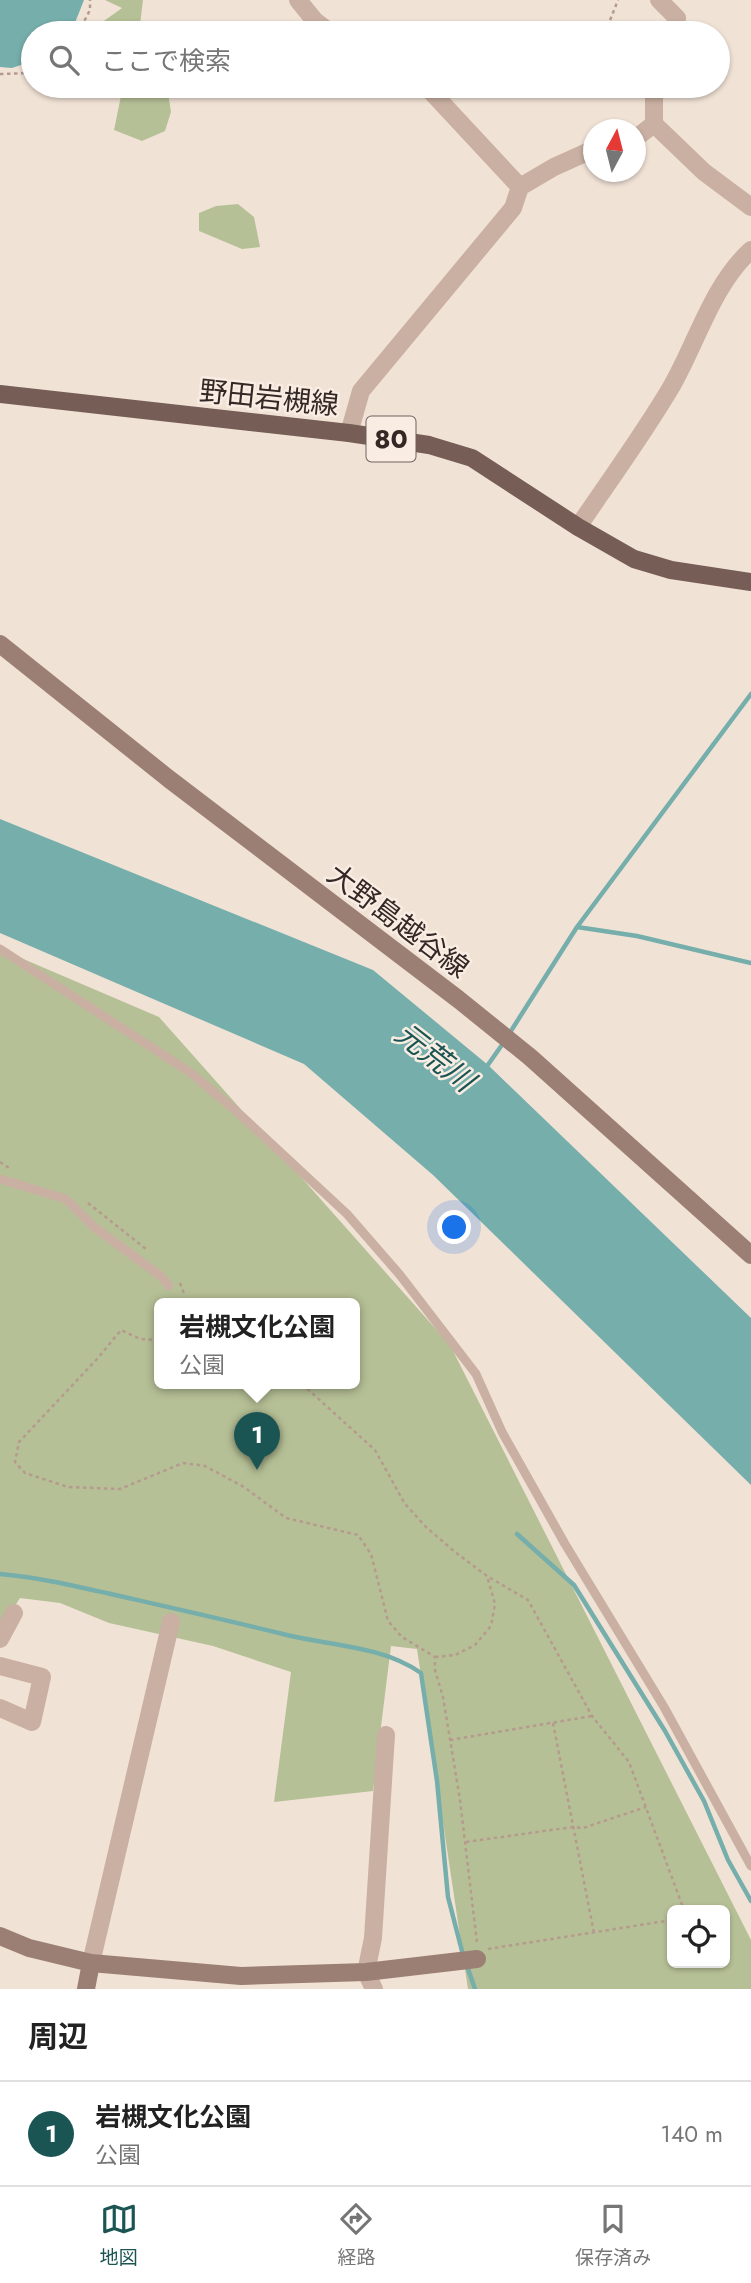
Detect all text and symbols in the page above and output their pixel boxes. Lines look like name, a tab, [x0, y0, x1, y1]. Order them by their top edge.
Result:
search box	[21, 21, 730, 98]
icon: search	[45, 41, 83, 79]
text: ここで検索	[101, 42, 231, 80]
north arrow	[583, 119, 646, 182]
street label: 野田岩槻線	[197, 370, 341, 426]
road number: 80	[366, 416, 416, 462]
street label: 大野島越谷線	[319, 854, 477, 988]
water label: 元荒川	[386, 1012, 486, 1103]
your location	[437, 1210, 471, 1244]
popup	[154, 1298, 360, 1389]
text: 岩槻文化公園	[179, 1308, 335, 1346]
text: 公園	[179, 1348, 225, 1382]
pin: 1	[234, 1412, 280, 1470]
map controls	[667, 1905, 730, 1968]
button: locate	[667, 1905, 730, 1968]
text: 周辺	[28, 2015, 88, 2058]
text: 岩槻文化公園	[95, 2098, 251, 2136]
text: 1	[45, 2117, 57, 2151]
text: 140 m	[661, 2117, 723, 2151]
text: 公園	[95, 2138, 141, 2172]
tab: 地図	[100, 2200, 138, 2271]
tab: 経路	[337, 2200, 375, 2271]
tab: 保存済み	[575, 2200, 651, 2271]

